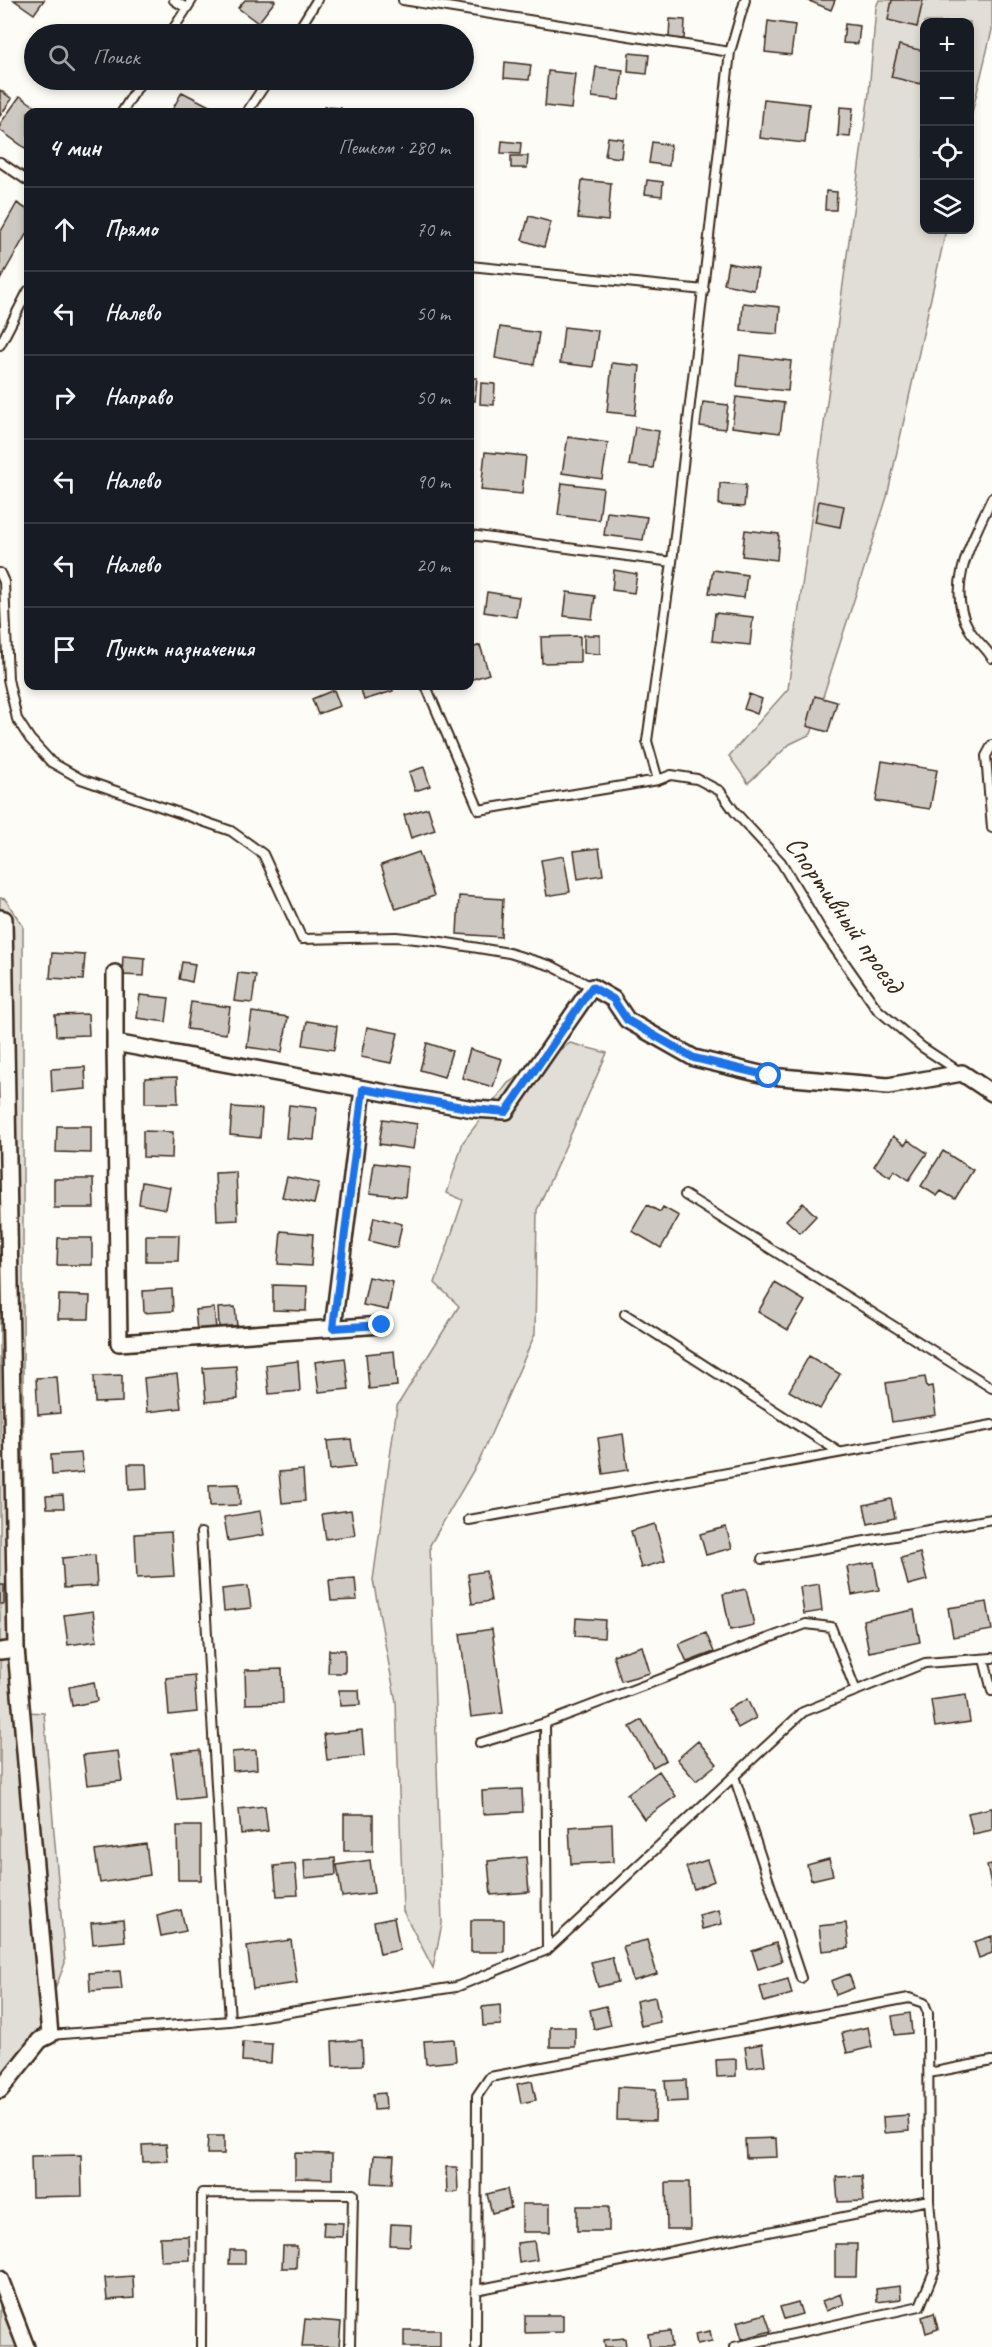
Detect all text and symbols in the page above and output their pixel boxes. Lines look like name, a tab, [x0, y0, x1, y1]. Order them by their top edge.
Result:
map controls	[920, 18, 974, 234]
button: +	[920, 18, 974, 72]
search box	[24, 24, 474, 90]
icon: search	[45, 41, 78, 74]
text: Поиск	[93, 43, 139, 71]
button: −	[920, 72, 974, 126]
button: locate	[920, 126, 974, 180]
text: 4 мин	[48, 131, 101, 164]
text: Пешком · 280 m	[338, 135, 450, 160]
button: layers	[920, 180, 974, 234]
icon: ahead	[48, 213, 81, 246]
text: Прямо	[105, 215, 157, 243]
text: 70 m	[416, 217, 450, 242]
icon: left	[48, 297, 81, 330]
text: Налево	[105, 299, 161, 327]
text: 50 m	[416, 301, 450, 326]
icon: right	[48, 381, 81, 414]
text: Направо	[105, 383, 172, 411]
text: 50 m	[416, 385, 450, 410]
icon: left	[48, 465, 81, 498]
text: Налево	[105, 467, 161, 495]
text: 90 m	[416, 469, 450, 494]
icon: left	[48, 549, 81, 582]
text: Налево	[105, 551, 161, 579]
text: 20 m	[416, 553, 450, 578]
icon: arrive	[48, 633, 81, 666]
text: Пункт назначения	[105, 635, 254, 663]
street label: Спортивный проезд	[778, 829, 914, 1002]
route start	[755, 1062, 781, 1088]
route end	[368, 1311, 394, 1337]

